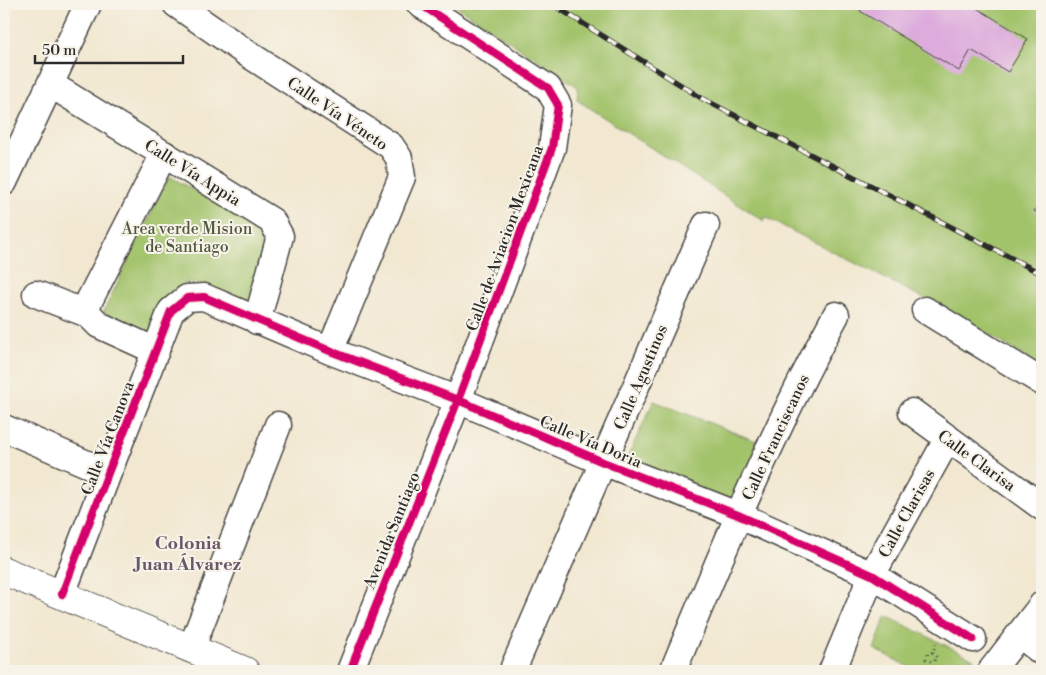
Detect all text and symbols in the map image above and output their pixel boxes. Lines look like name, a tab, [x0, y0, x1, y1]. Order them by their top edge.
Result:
scale bar	[35, 32, 182, 64]
text: 50 m	[42, 41, 76, 60]
street label: Calle Vía Véneto	[283, 73, 392, 155]
street label: Calle Vía Appia	[141, 135, 245, 211]
street label: Calle de Aviacion Mexicana	[462, 142, 548, 334]
park label: Area verde Mision de Santiago	[121, 219, 253, 257]
street label: Calle Agustinos	[610, 322, 672, 433]
street label: Calle Franciscanos	[738, 371, 814, 504]
street label: Calle Vía Canova	[77, 378, 139, 498]
street label: Calle Vía Doria	[536, 411, 646, 473]
street label: Calle Clarisa	[934, 426, 1020, 496]
street label: Calle Clarisas	[874, 466, 939, 561]
street label: Avenida Santiago	[359, 469, 425, 593]
district label: Colonia Juan Álvarez	[132, 532, 242, 576]

